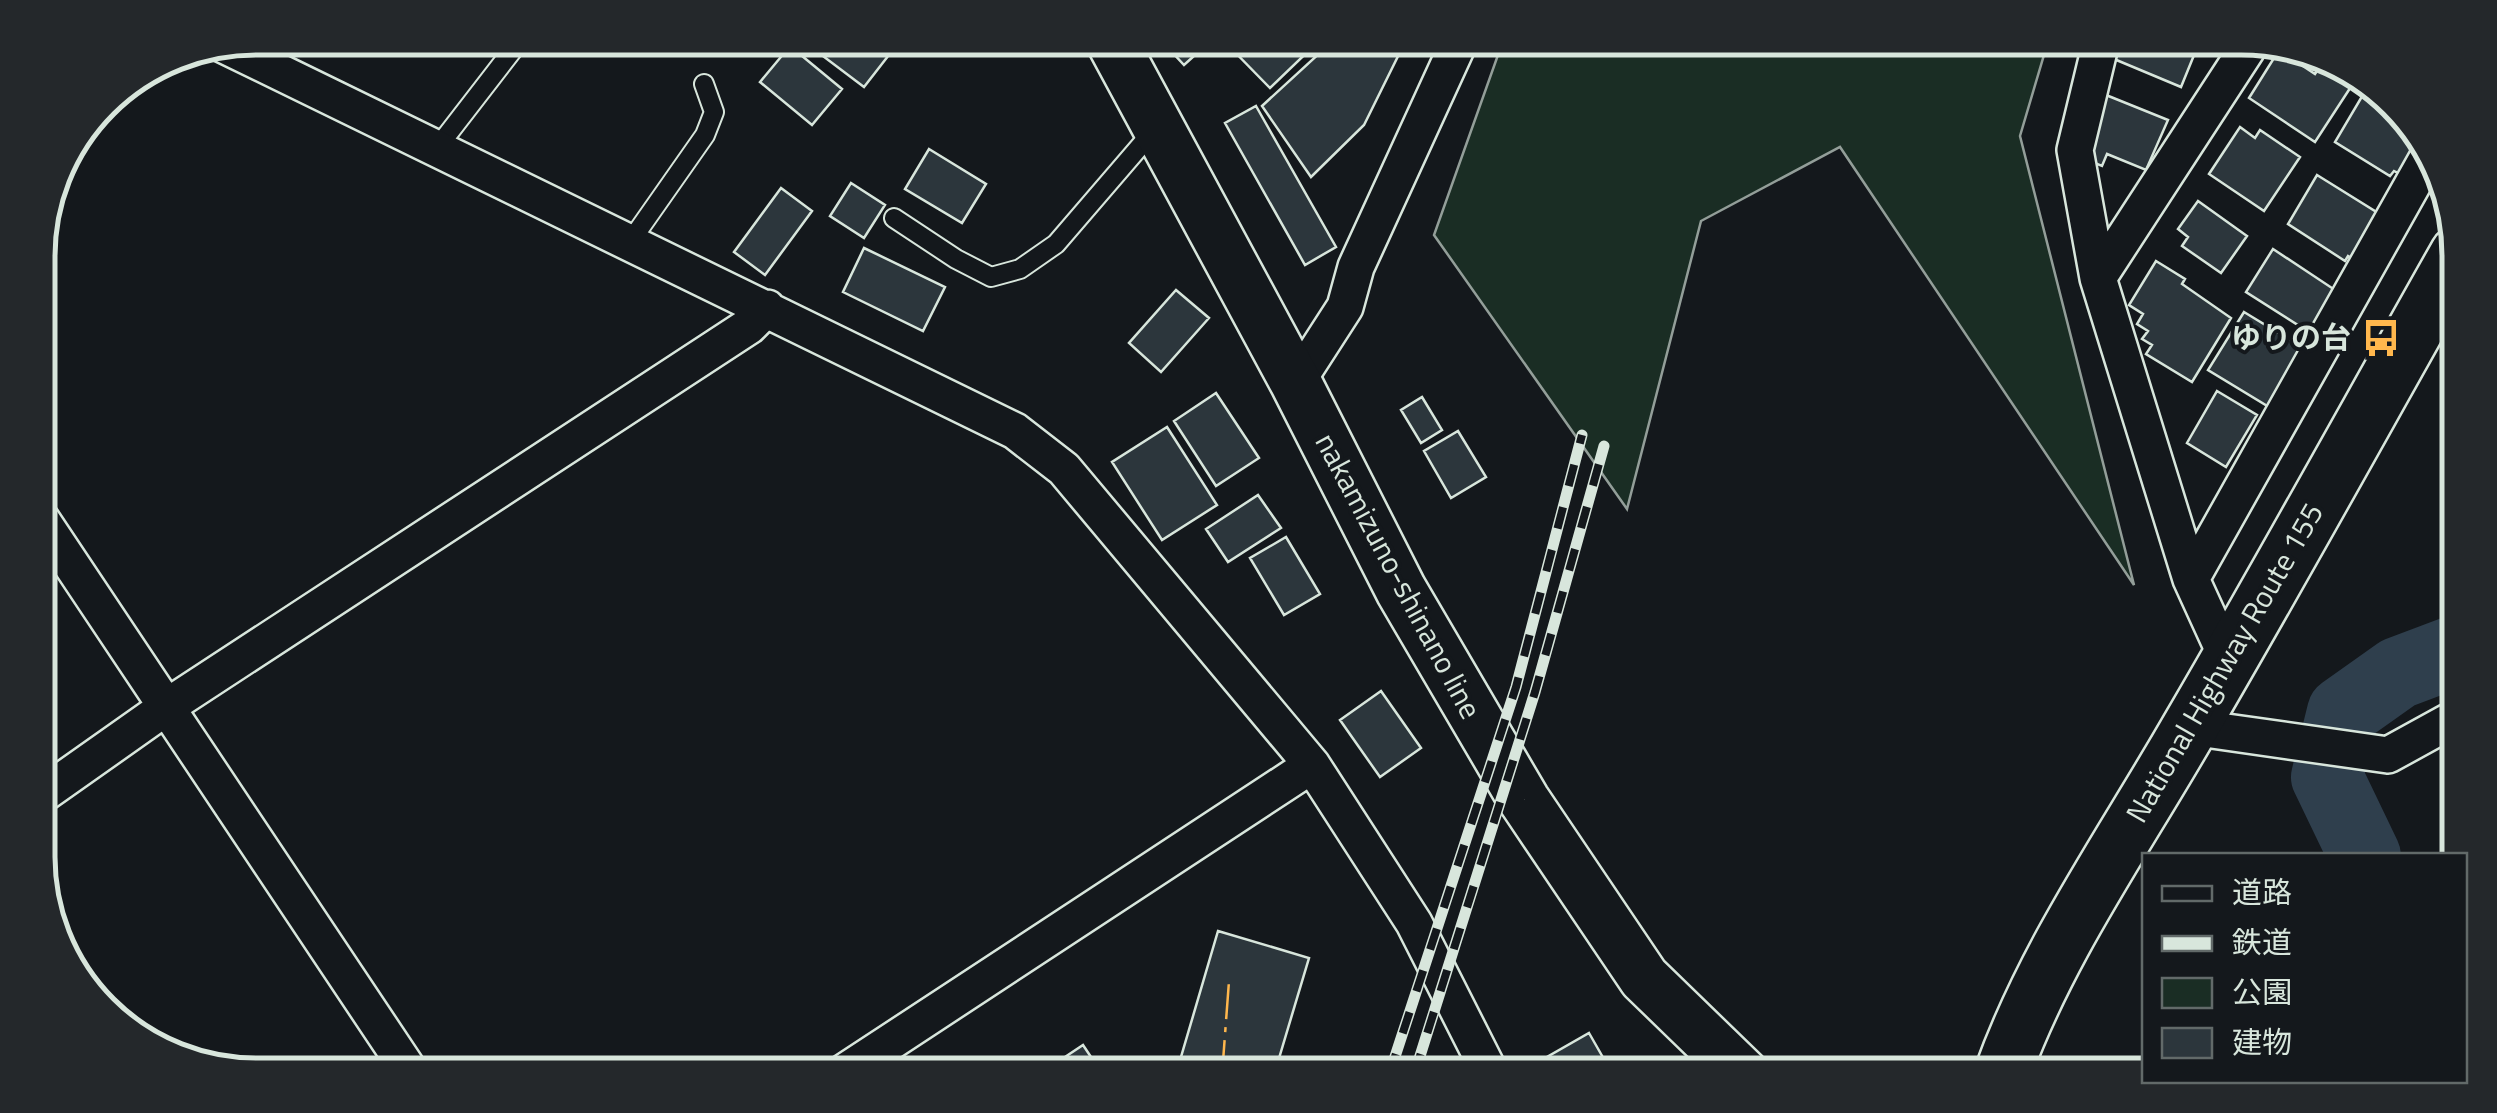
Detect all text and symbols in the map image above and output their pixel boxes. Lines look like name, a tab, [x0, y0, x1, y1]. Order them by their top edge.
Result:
place label: ゆりの台	[2231, 314, 2351, 360]
bus stop icon: ゆりの台	[2360, 317, 2402, 359]
street label: nakamizuno-shinano line	[1304, 424, 1494, 727]
street label: National Highway Route 155	[2114, 494, 2335, 831]
legend	[2142, 853, 2467, 1083]
text: 道路	[2232, 869, 2292, 915]
text: 鉄道	[2232, 919, 2292, 965]
text: 公園	[2232, 969, 2292, 1015]
text: 建物	[2232, 1019, 2292, 1065]

